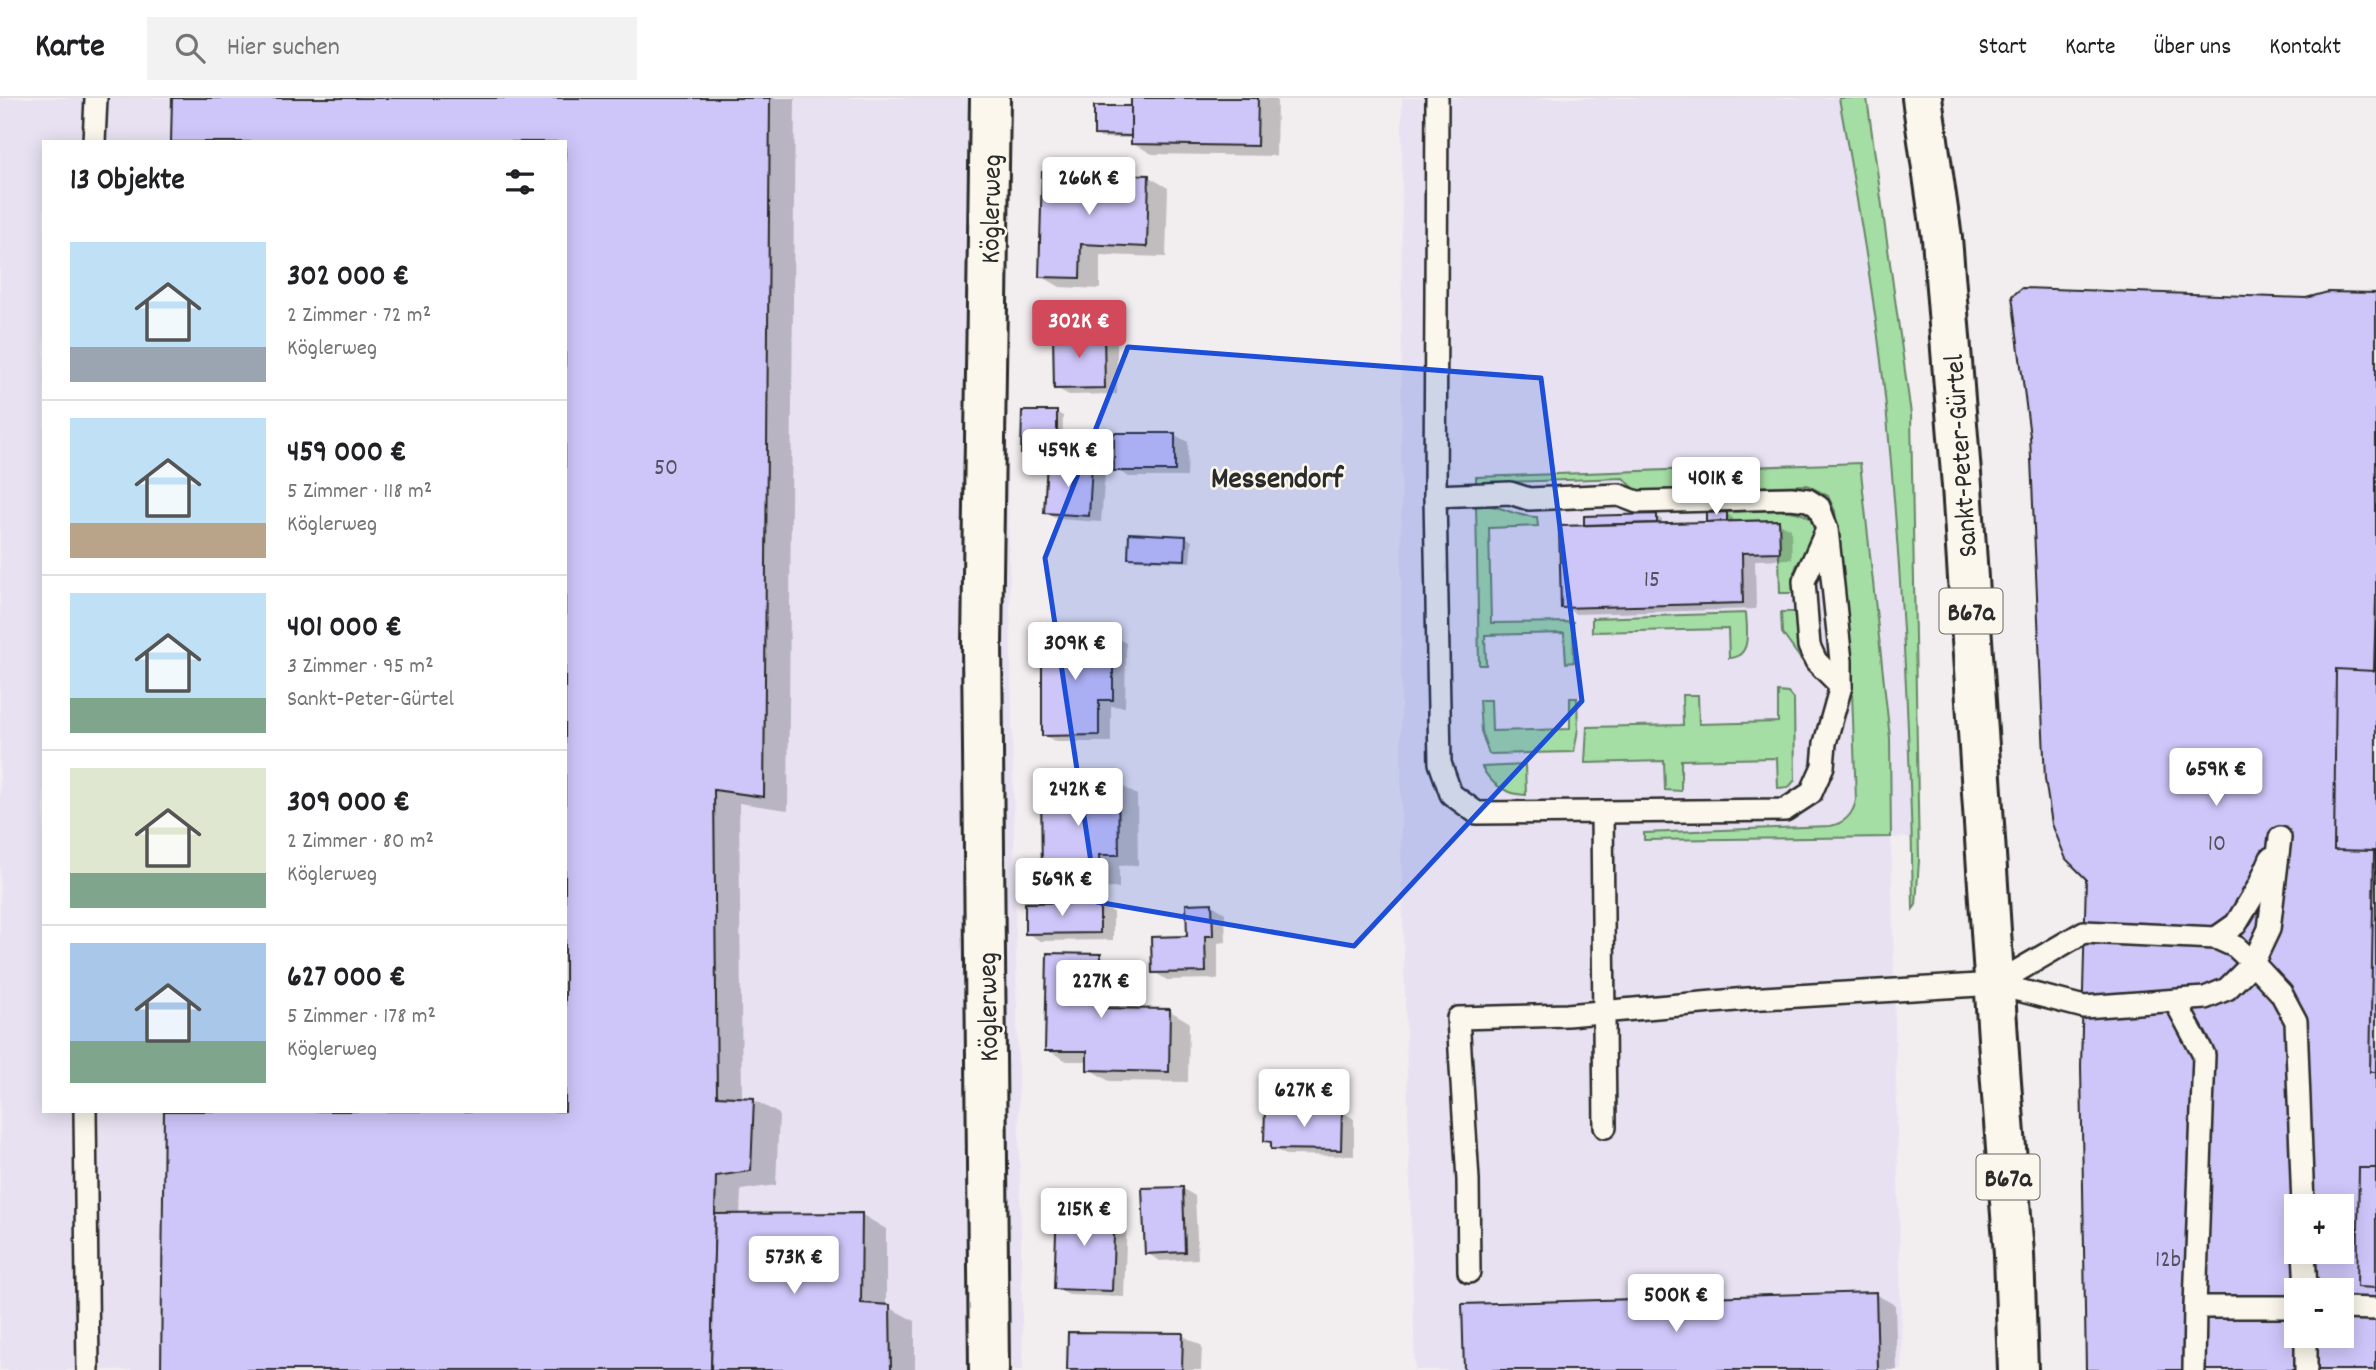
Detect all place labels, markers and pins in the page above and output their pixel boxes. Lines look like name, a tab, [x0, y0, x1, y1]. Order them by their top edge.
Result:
pin: 266K €	[1032, 158, 1146, 217]
pin: 302K €	[1022, 300, 1136, 360]
pin: 459K €	[1011, 430, 1125, 489]
pin: 401K €	[1659, 458, 1773, 517]
pin: 309K €	[1018, 622, 1132, 682]
pin: 659K €	[2159, 748, 2273, 808]
pin: 242K €	[1021, 768, 1135, 828]
pin: 569K €	[1005, 858, 1119, 918]
pin: 227K €	[1044, 960, 1158, 1020]
pin: 627K €	[1247, 1070, 1361, 1129]
pin: 215K €	[1027, 1188, 1141, 1248]
pin: 573K €	[737, 1236, 851, 1296]
pin: 500K €	[1619, 1274, 1733, 1334]

